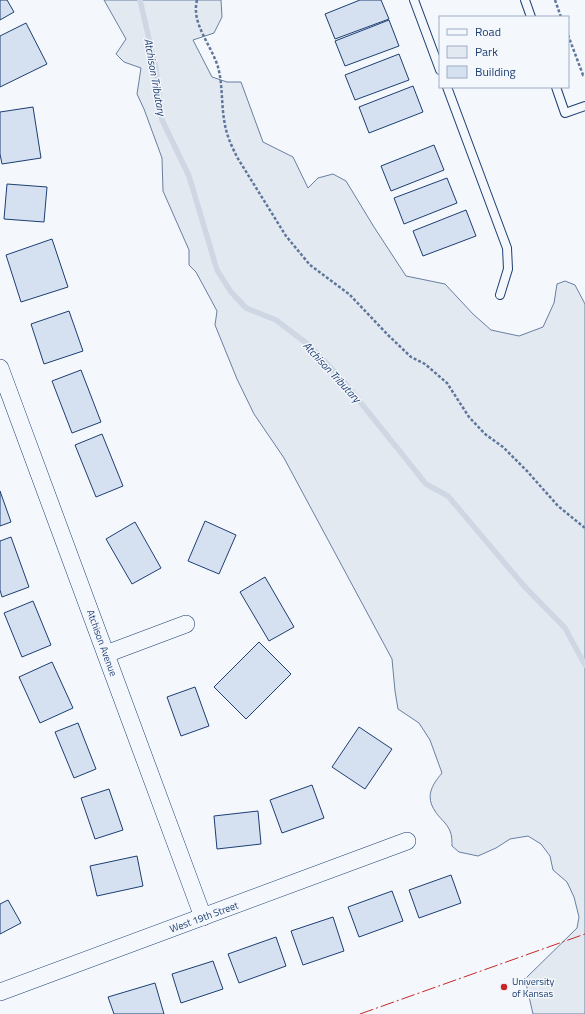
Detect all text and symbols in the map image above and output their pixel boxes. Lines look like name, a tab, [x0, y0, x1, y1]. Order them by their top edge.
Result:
legend	[439, 16, 569, 88]
text: Road	[475, 22, 501, 41]
water label: Atchison Tributary	[140, 37, 170, 118]
text: Park	[475, 42, 498, 61]
text: Building	[475, 62, 516, 81]
water label: Atchison Tributary	[299, 338, 365, 407]
street label: Atchison Avenue	[83, 608, 121, 678]
street label: West 19th Street	[168, 897, 241, 936]
place label: University of Kansas	[512, 974, 555, 1001]
marker: University of Kansas	[499, 982, 509, 992]

